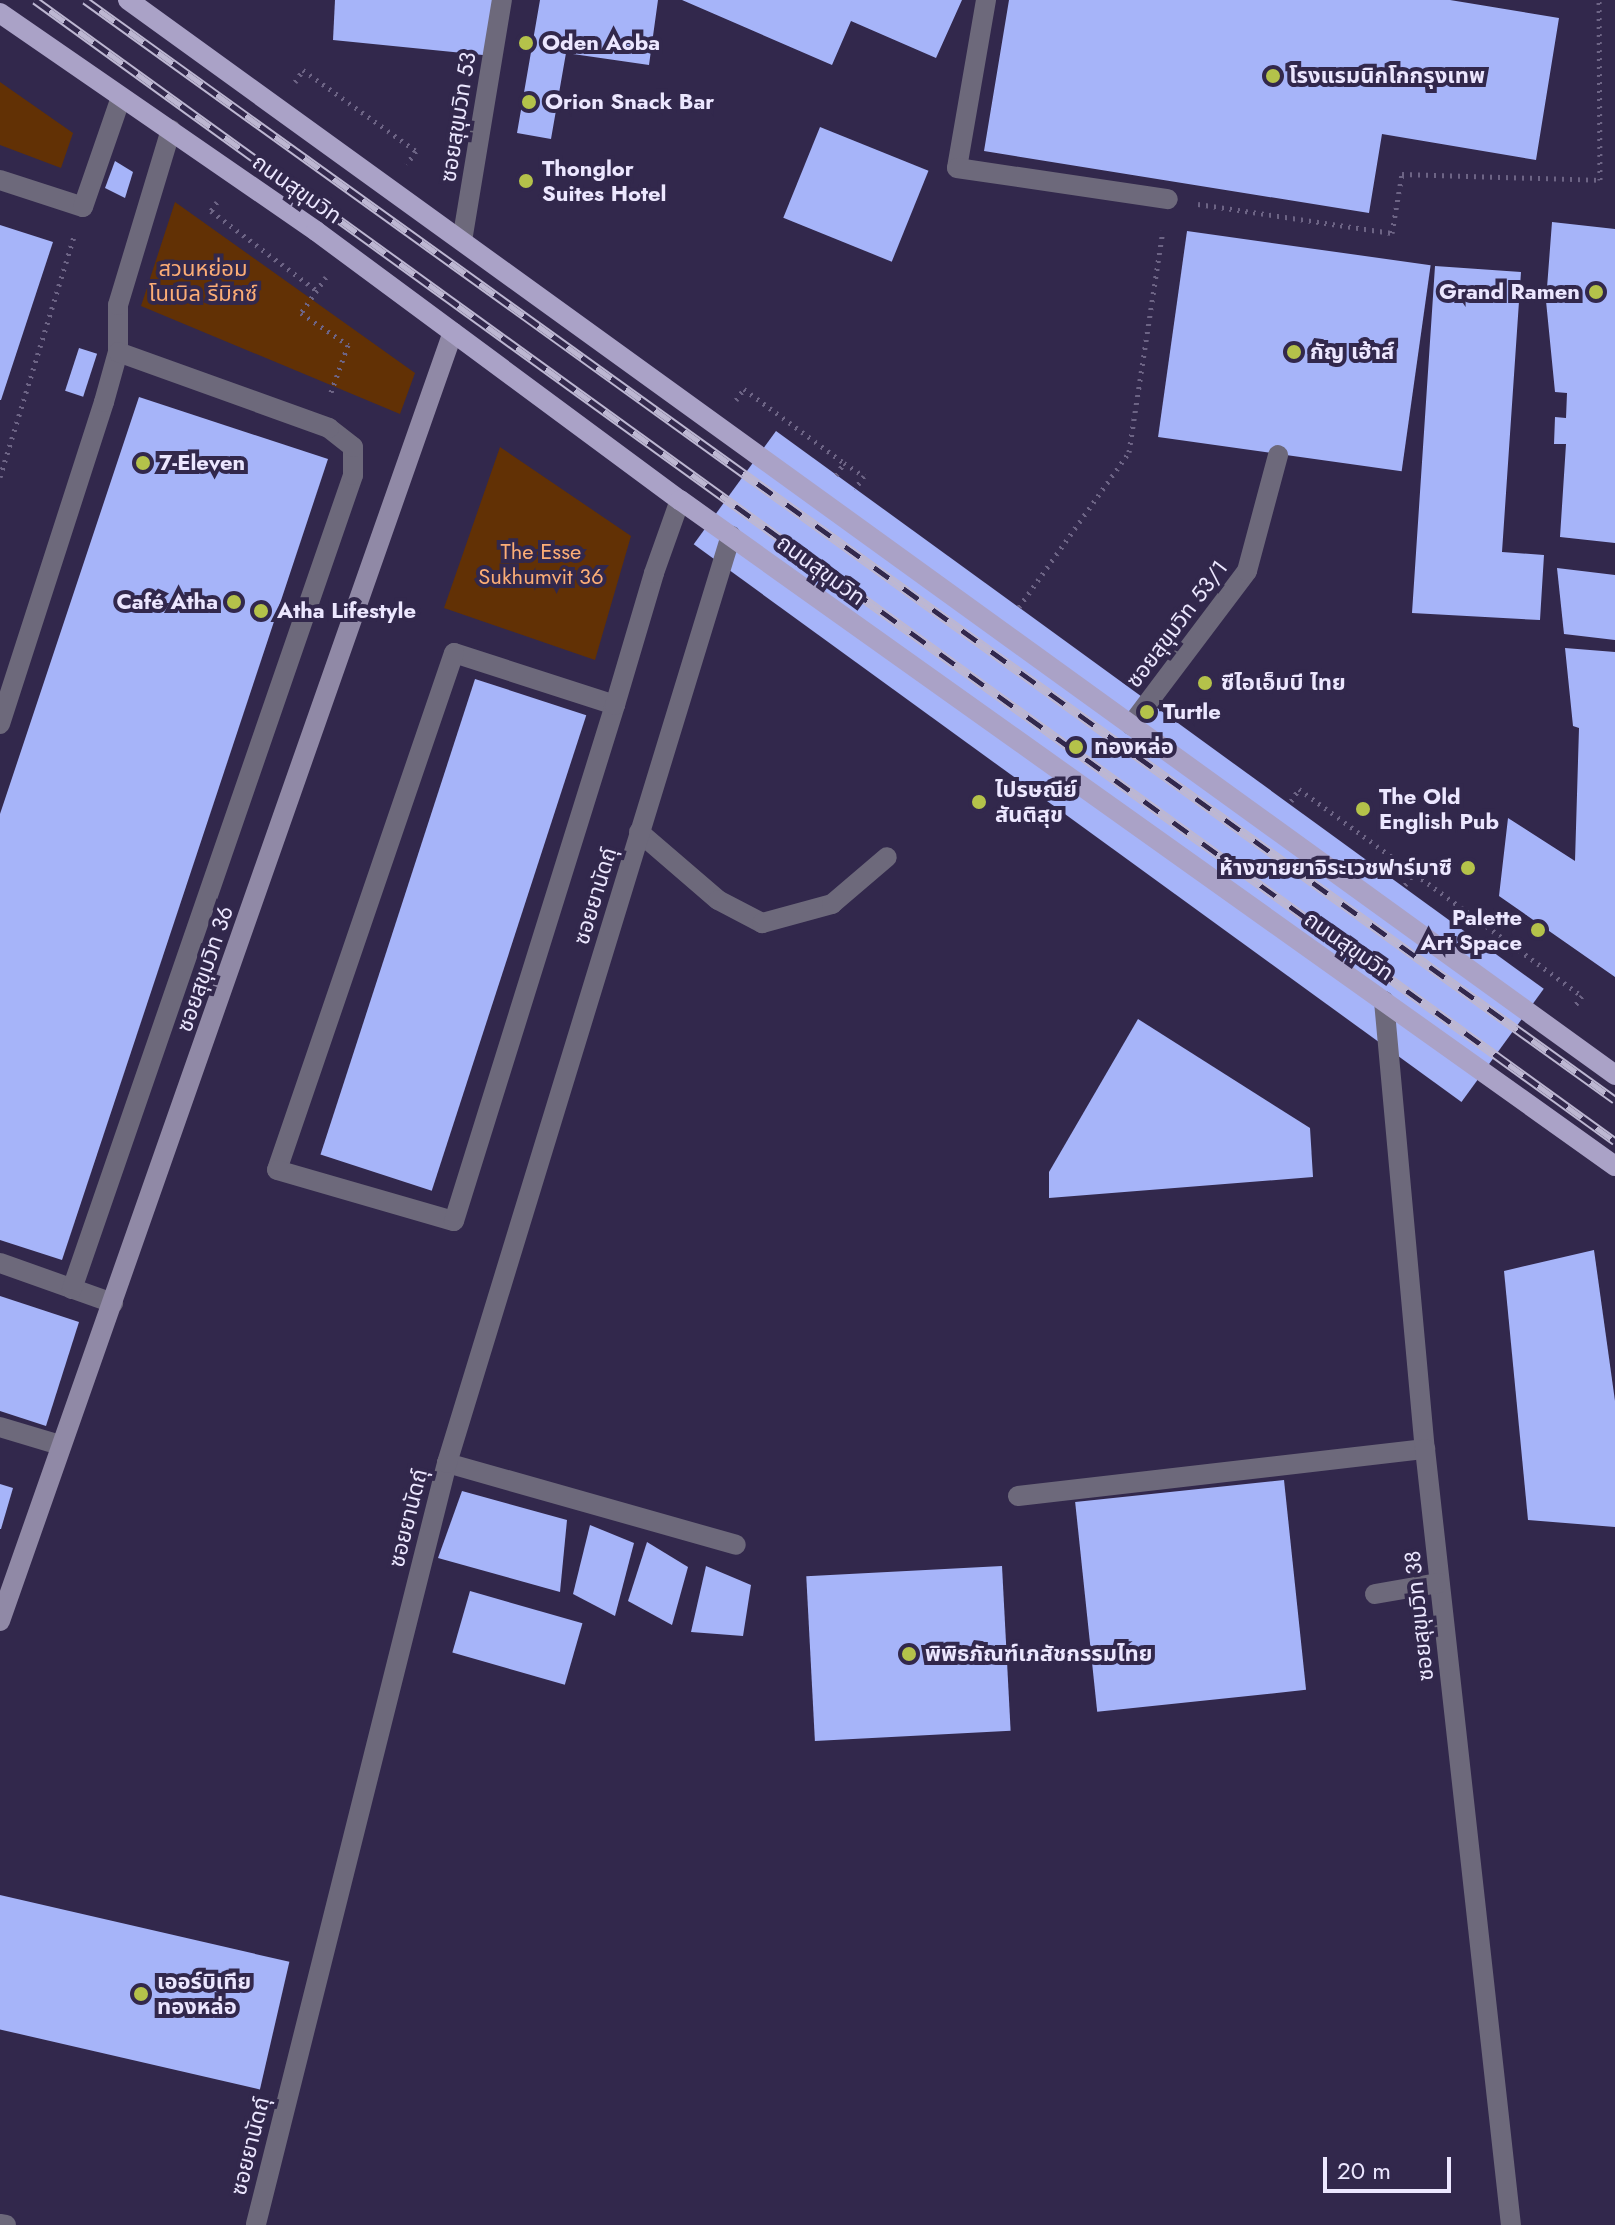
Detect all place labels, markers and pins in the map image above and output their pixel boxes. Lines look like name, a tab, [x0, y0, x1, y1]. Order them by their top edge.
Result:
place label: Oden Aoba	[542, 30, 660, 56]
marker: Oden Aoba	[517, 34, 535, 52]
place label: โรงแรมนิกโกกรุงเทพ	[1289, 63, 1485, 89]
marker: โรงแรมนิกโกกรุงเทพ	[1264, 67, 1282, 85]
place label: Orion Snack Bar	[545, 89, 714, 115]
marker: Orion Snack Bar	[520, 93, 538, 111]
place label: Thonglor Suites Hotel	[542, 155, 667, 206]
marker: Thonglor Suites Hotel	[517, 172, 535, 190]
place label: Grand Ramen	[1439, 279, 1580, 305]
marker: Grand Ramen	[1587, 283, 1605, 301]
place label: กัญ เฮ้าส์	[1310, 339, 1394, 365]
marker: กัญ เฮ้าส์	[1285, 343, 1303, 361]
place label: 7-Eleven	[159, 450, 245, 476]
marker: 7-Eleven	[134, 454, 152, 472]
place label: Café Atha	[116, 589, 218, 615]
marker: Café Atha	[225, 593, 243, 611]
place label: Atha Lifestyle	[277, 598, 416, 624]
marker: Atha Lifestyle	[252, 602, 270, 620]
place label: ซีไอเอ็มบี ไทย	[1221, 670, 1346, 696]
marker: ซีไอเอ็มบี ไทย	[1196, 674, 1214, 692]
place label: Turtle	[1163, 699, 1221, 725]
marker: Turtle	[1138, 703, 1156, 721]
place label: ทองหล่อ	[1094, 734, 1174, 760]
marker: ทองหล่อ	[1065, 736, 1087, 758]
place label: ไปรษณีย์ สันติสุข	[995, 776, 1077, 828]
place label: The Old English Pub	[1379, 783, 1499, 834]
marker: ไปรษณีย์ สันติสุข	[970, 793, 988, 811]
marker: The Old English Pub	[1354, 800, 1372, 818]
place label: ห้างขายยาจิระเวชฟาร์มาซี	[1219, 855, 1452, 881]
marker: ห้างขายยาจิระเวชฟาร์มาซี	[1459, 859, 1477, 877]
place label: Palette Art Space	[1421, 904, 1522, 956]
marker: Palette Art Space	[1529, 921, 1547, 939]
place label: พิพิธภัณฑ์เภสัชกรรมไทย	[925, 1641, 1152, 1667]
marker: พิพิธภัณฑ์เภสัชกรรมไทย	[900, 1645, 918, 1663]
place label: เออร์บิเทีย ทองหล่อ	[157, 1968, 251, 2020]
marker: เออร์บิเทีย ทองหล่อ	[132, 1985, 150, 2003]

